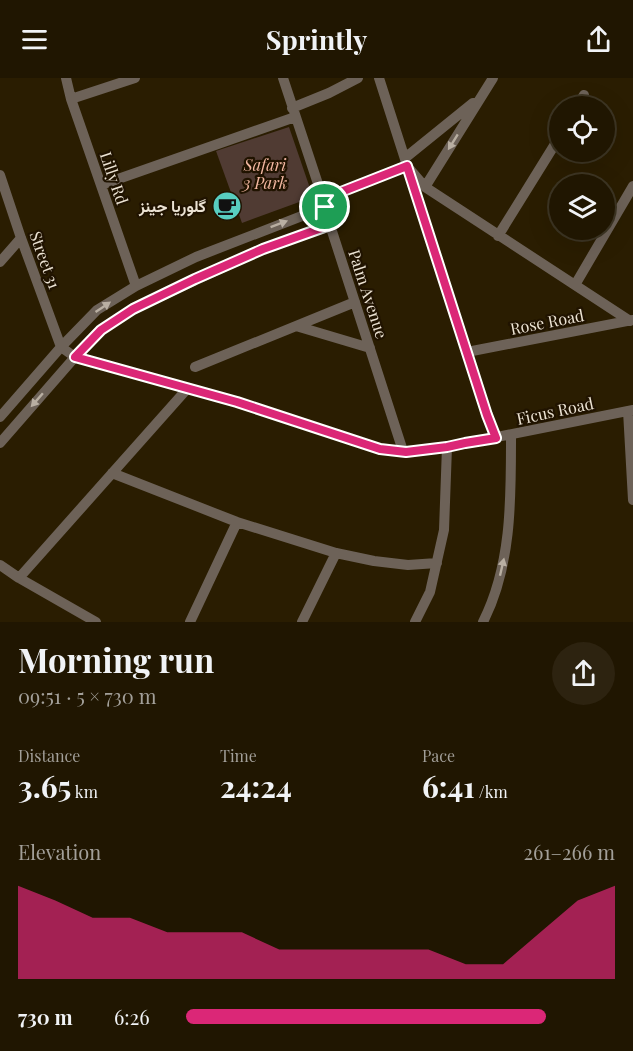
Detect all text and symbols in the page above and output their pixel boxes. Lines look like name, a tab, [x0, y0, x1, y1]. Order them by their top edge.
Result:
text: Sprintly	[266, 21, 367, 57]
icon: menu	[18, 23, 51, 56]
icon: share	[582, 23, 615, 56]
map controls	[549, 96, 615, 240]
button: locate	[549, 96, 615, 162]
one-way arrow	[447, 134, 458, 150]
street label: Lilly Rd	[96, 149, 133, 207]
park label: Safari 3 Park	[241, 154, 287, 193]
button: layers	[549, 174, 615, 240]
pin	[299, 181, 350, 232]
cafe icon: گلوریا جینز	[211, 190, 243, 222]
icon: arrive	[308, 190, 341, 223]
place label: گلوریا جینز	[138, 195, 206, 217]
one-way arrow	[271, 219, 289, 229]
street label: Street 31	[25, 228, 66, 292]
street label: Palm Avenue	[344, 247, 393, 341]
one-way arrow	[95, 301, 111, 313]
street label: Rose Road	[508, 304, 586, 339]
one-way arrow	[31, 392, 44, 407]
street label: Ficus Road	[514, 392, 595, 429]
one-way arrow	[497, 558, 507, 576]
text: Morning run	[18, 637, 214, 681]
button: share	[552, 642, 615, 705]
text: 09:51 · 5 × 730 m	[18, 682, 157, 709]
text: Distance	[18, 745, 80, 766]
text: Time	[220, 745, 257, 766]
text: Pace	[422, 745, 455, 766]
text: 3.65	[18, 766, 71, 806]
text: 24:24	[220, 766, 292, 806]
text: 6:41	[422, 766, 475, 806]
text: km	[71, 781, 98, 802]
text: /km	[475, 781, 508, 802]
text: Elevation	[18, 838, 101, 865]
text: 261–266 m	[524, 838, 615, 865]
text: 730 m	[18, 1003, 73, 1030]
text: 6:26	[114, 1003, 150, 1030]

